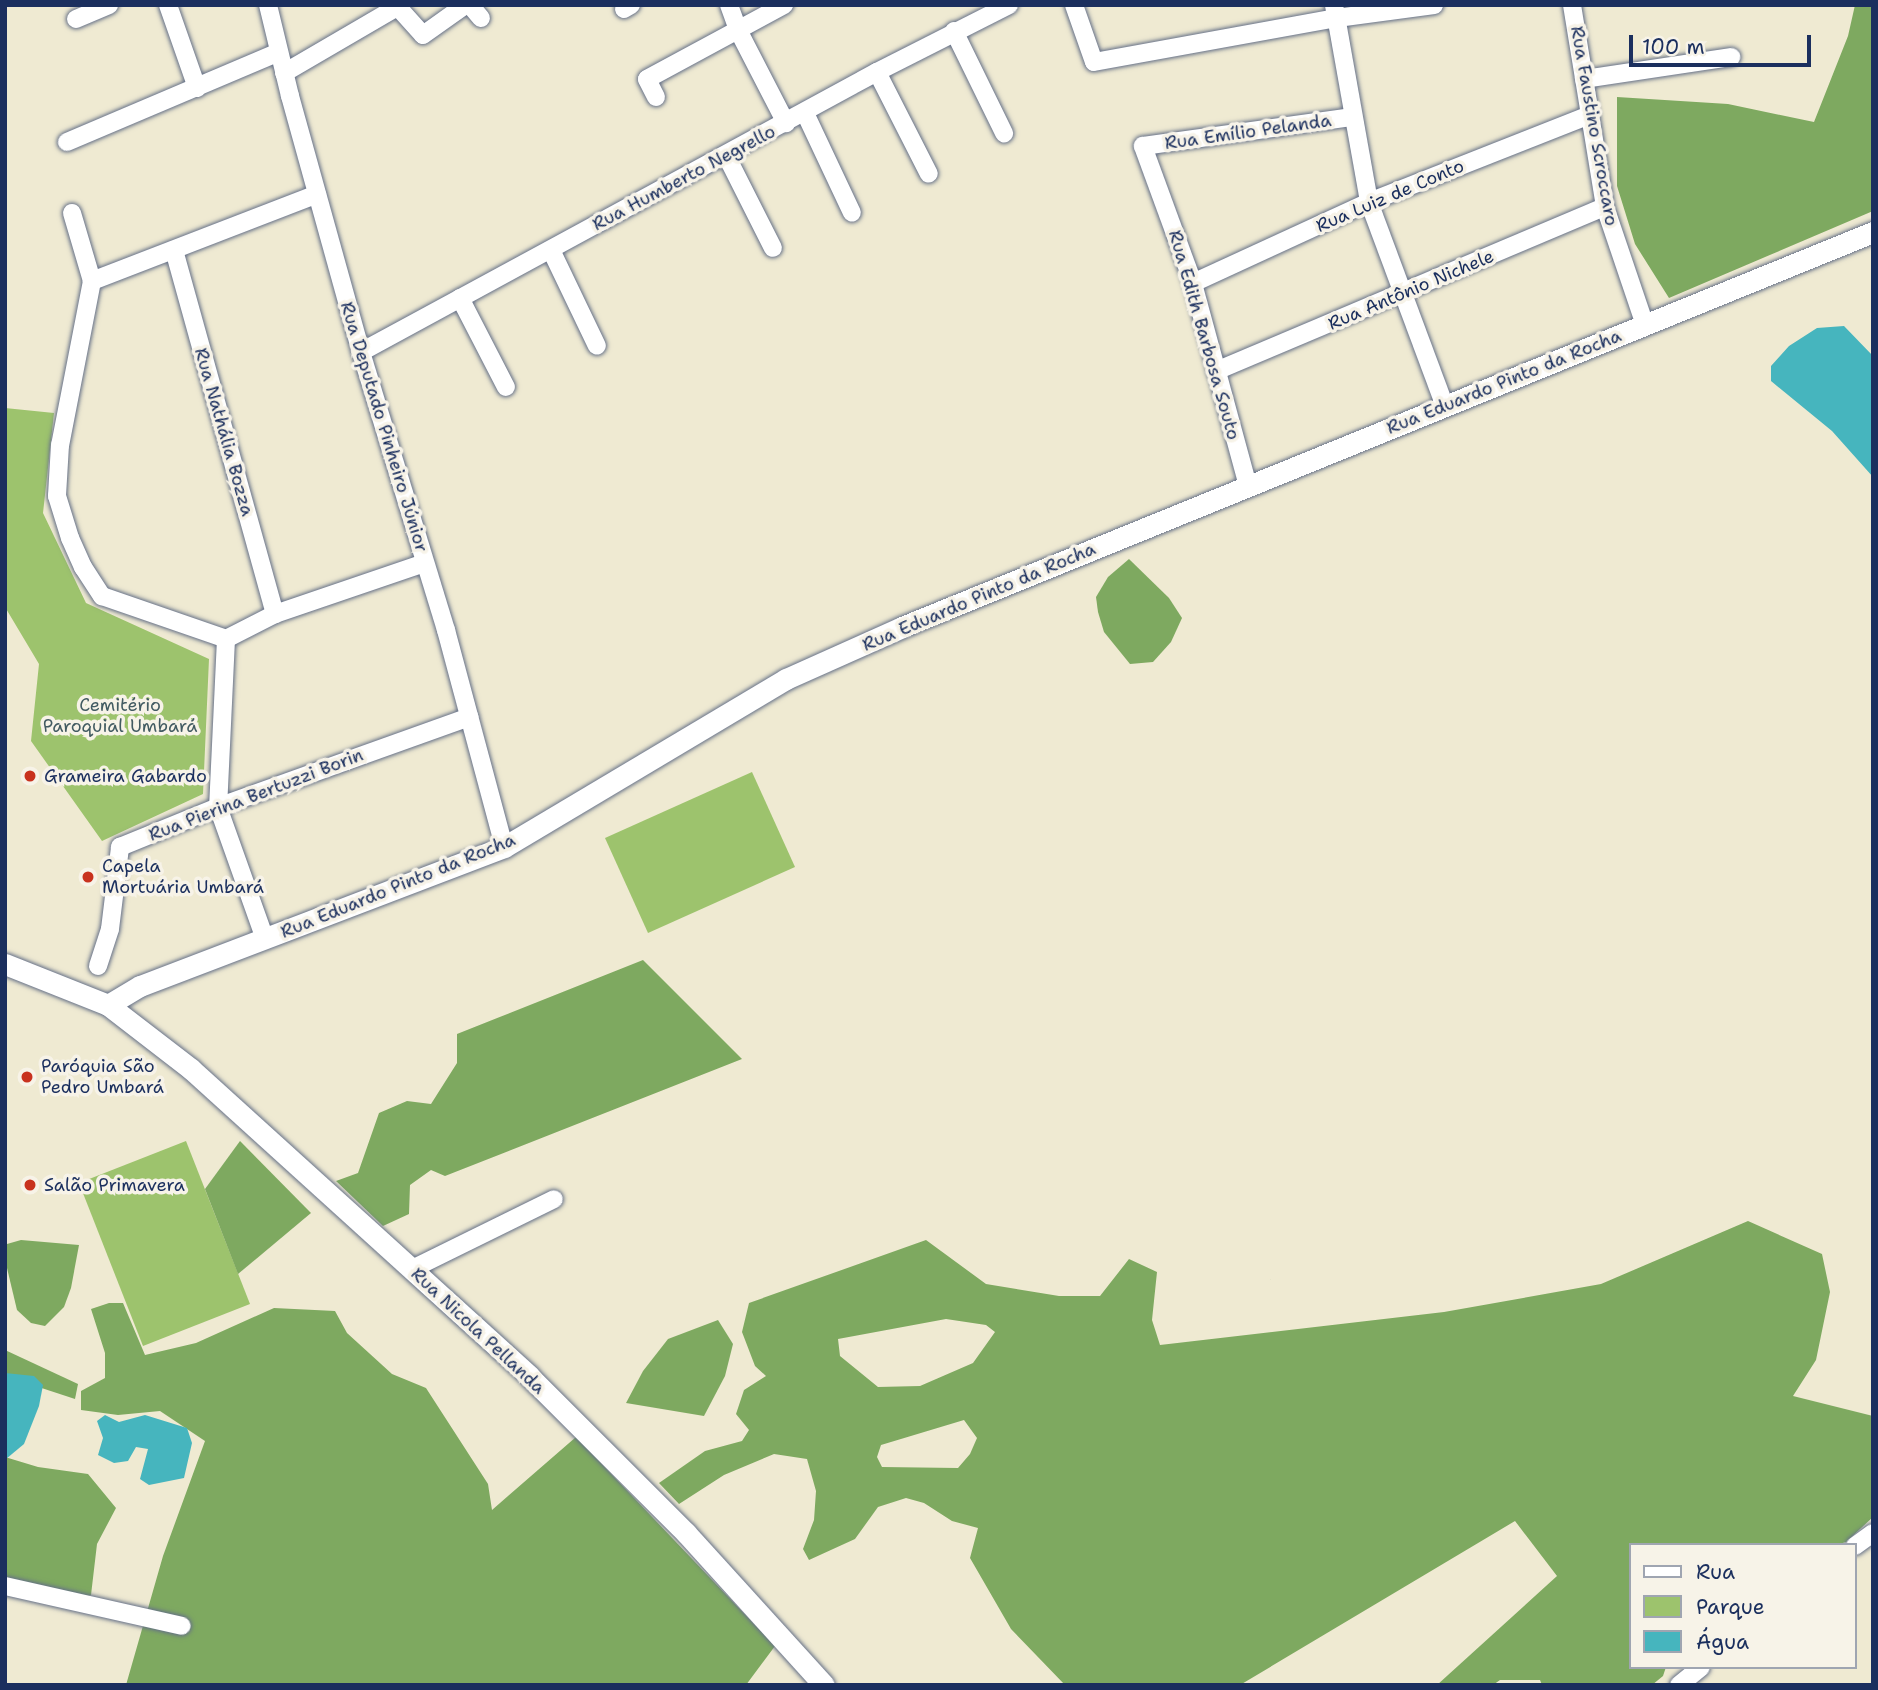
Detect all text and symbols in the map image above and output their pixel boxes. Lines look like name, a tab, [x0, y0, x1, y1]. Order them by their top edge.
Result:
scale bar	[1633, 21, 1815, 65]
street label: Rua Faustino Scroccaro	[1566, 24, 1622, 228]
text: 100 m	[1642, 33, 1705, 61]
street label: Rua Emílio Pelanda	[1163, 110, 1333, 154]
street label: Rua Humberto Negrello	[589, 121, 779, 235]
street label: Rua Luiz de Conto	[1313, 155, 1467, 237]
street label: Rua Edith Barbosa Souto	[1164, 228, 1244, 442]
street label: Rua Antônio Nichele	[1325, 245, 1497, 335]
street label: Rua Deputado Pinheiro Júnior	[336, 299, 432, 555]
street label: Rua Eduardo Pinto da Rocha	[1383, 325, 1625, 439]
street label: Rua Nathália Bozza	[190, 345, 258, 519]
street label: Rua Eduardo Pinto da Rocha	[859, 538, 1099, 656]
park label: Cemitério Paroquial Umbará	[43, 695, 197, 738]
street label: Rua Pierina Bertuzzi Borin	[146, 744, 366, 846]
place label: Grameira Gabardo	[44, 765, 207, 787]
marker: Grameira Gabardo	[22, 768, 38, 784]
street label: Rua Eduardo Pinto da Rocha	[277, 829, 519, 943]
place label: Capela Mortuária Umbará	[102, 856, 264, 898]
marker: Capela Mortuária Umbará	[80, 869, 96, 885]
place label: Paróquia São Pedro Umbará	[41, 1056, 164, 1098]
marker: Paróquia São Pedro Umbará	[19, 1069, 35, 1085]
place label: Salão Primavera	[44, 1174, 185, 1196]
marker: Salão Primavera	[22, 1177, 38, 1193]
street label: Rua Nicola Pellanda	[406, 1263, 550, 1399]
legend	[1630, 1543, 1857, 1669]
text: Rua	[1696, 1558, 1735, 1586]
text: Parque	[1696, 1593, 1765, 1621]
text: Água	[1696, 1628, 1749, 1656]

